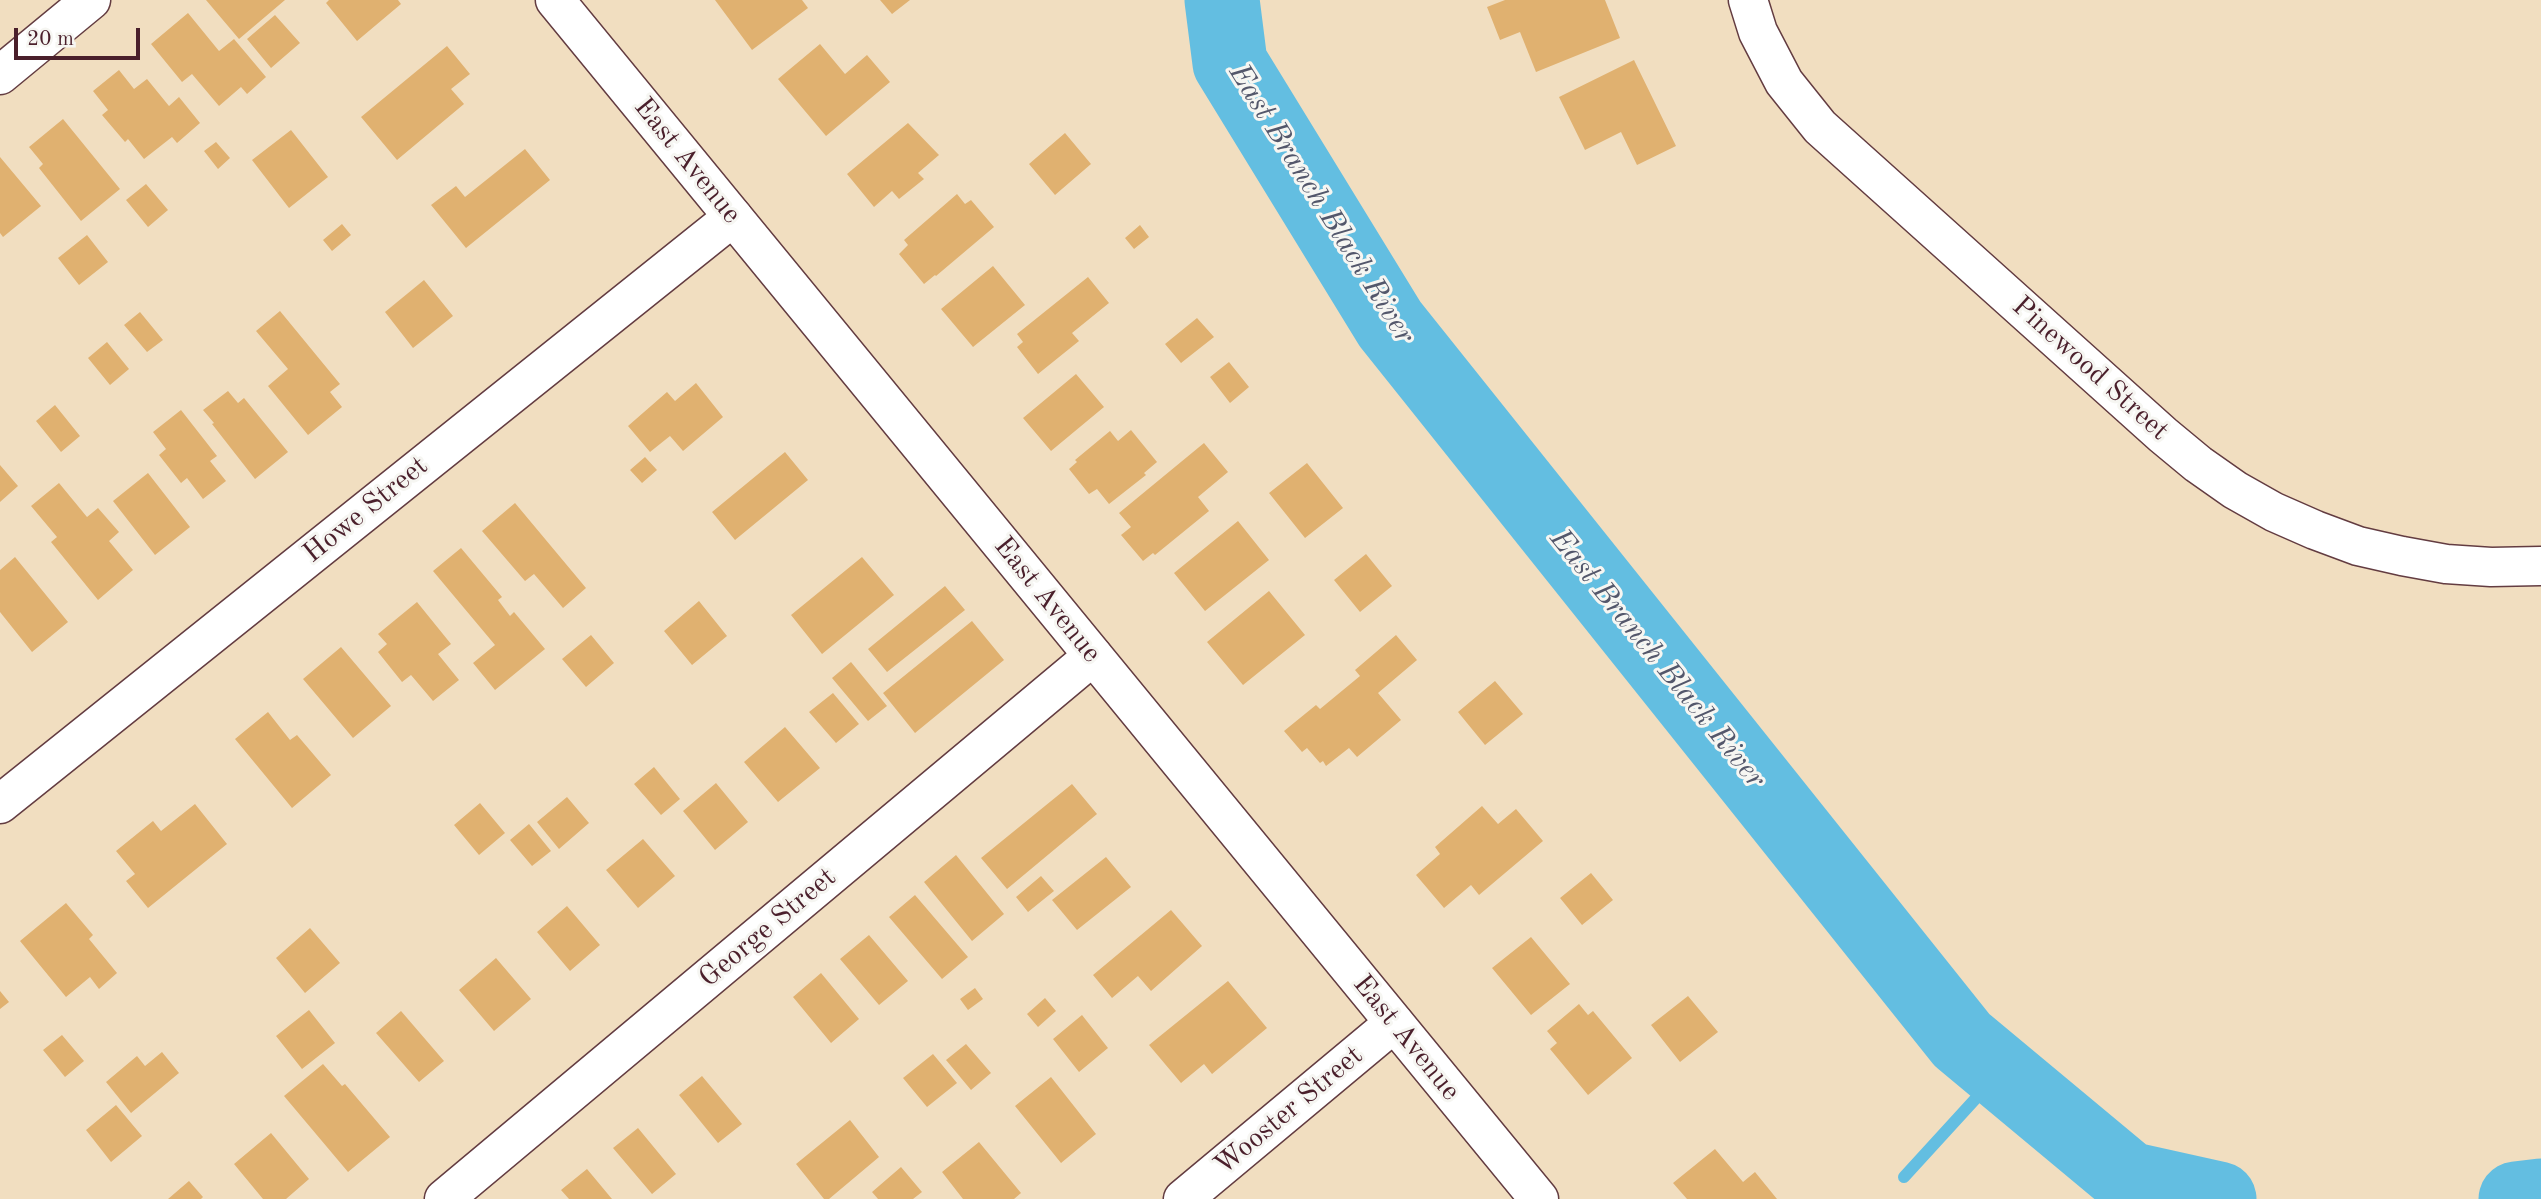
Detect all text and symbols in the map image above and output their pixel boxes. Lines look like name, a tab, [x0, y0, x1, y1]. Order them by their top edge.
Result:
scale bar	[18, 14, 144, 58]
text: 20 m	[27, 29, 74, 50]
water label: East Branch Black River	[1220, 57, 1422, 351]
street label: East Avenue	[626, 91, 748, 231]
street label: Pinewood Street	[2005, 290, 2175, 448]
street label: Howe Street	[297, 449, 435, 571]
water label: East Branch Black River	[1541, 522, 1773, 796]
street label: East Avenue	[986, 530, 1108, 670]
street label: George Street	[693, 861, 843, 995]
street label: East Avenue	[1345, 968, 1467, 1108]
street label: Wooster Street	[1208, 1039, 1370, 1183]

